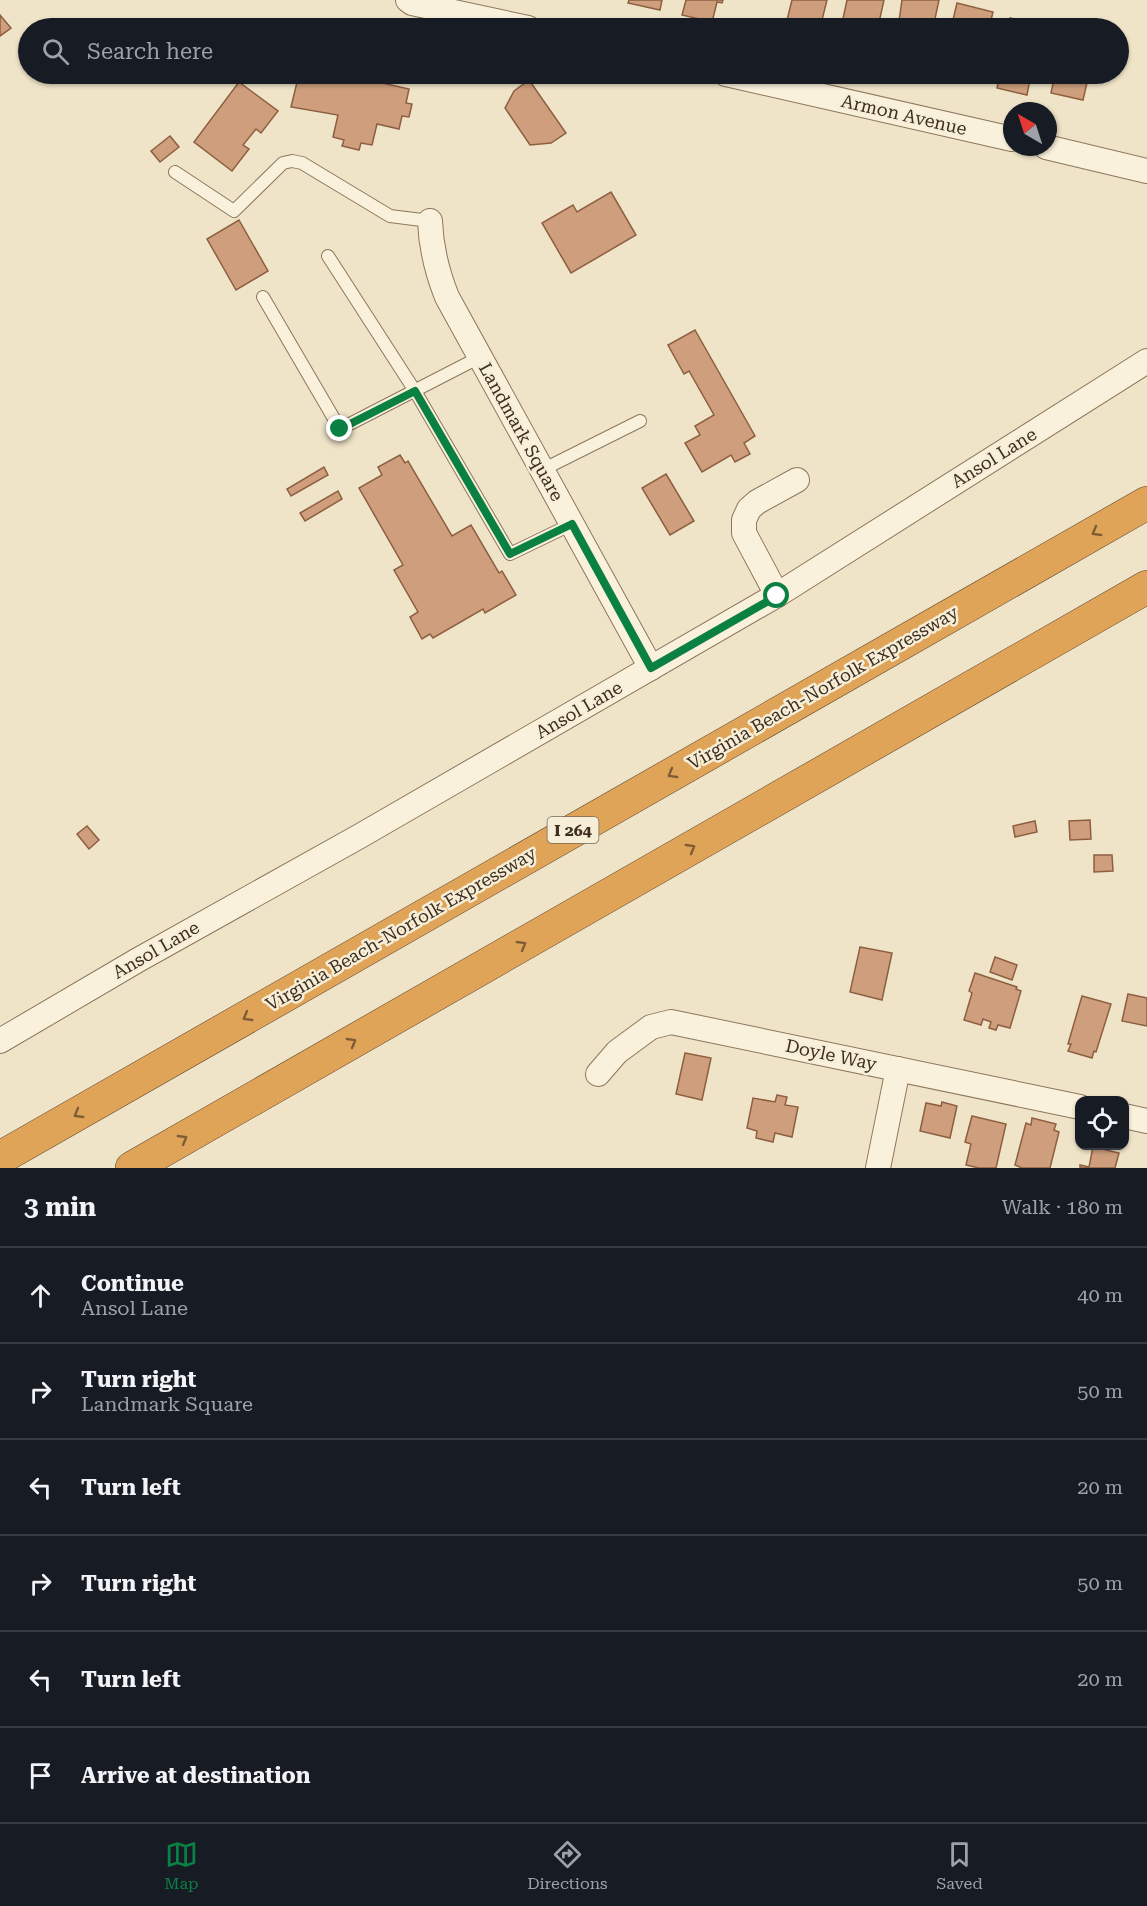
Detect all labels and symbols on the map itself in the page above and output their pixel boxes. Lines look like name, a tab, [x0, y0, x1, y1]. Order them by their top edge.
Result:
street label: Armon Avenue	[839, 90, 969, 139]
north arrow	[1003, 102, 1057, 156]
street label: Landmark Square	[475, 359, 568, 505]
route end	[326, 415, 352, 441]
street label: Ansol Lane	[947, 423, 1040, 492]
one-way arrow	[1092, 525, 1102, 536]
route start	[763, 582, 789, 608]
street label: Virginia Beach-Norfolk Expressway	[684, 601, 962, 774]
street label: Ansol Lane	[532, 676, 626, 743]
one-way arrow	[667, 767, 678, 779]
road number: I 264	[548, 817, 598, 843]
street label: Virginia Beach-Norfolk Expressway	[262, 842, 540, 1015]
one-way arrow	[685, 844, 695, 855]
street label: Ansol Lane	[109, 916, 203, 983]
one-way arrow	[515, 941, 526, 952]
one-way arrow	[243, 1010, 253, 1021]
street label: Doyle Way	[784, 1035, 879, 1075]
one-way arrow	[346, 1038, 356, 1049]
one-way arrow	[74, 1107, 84, 1118]
one-way arrow	[177, 1135, 187, 1146]

